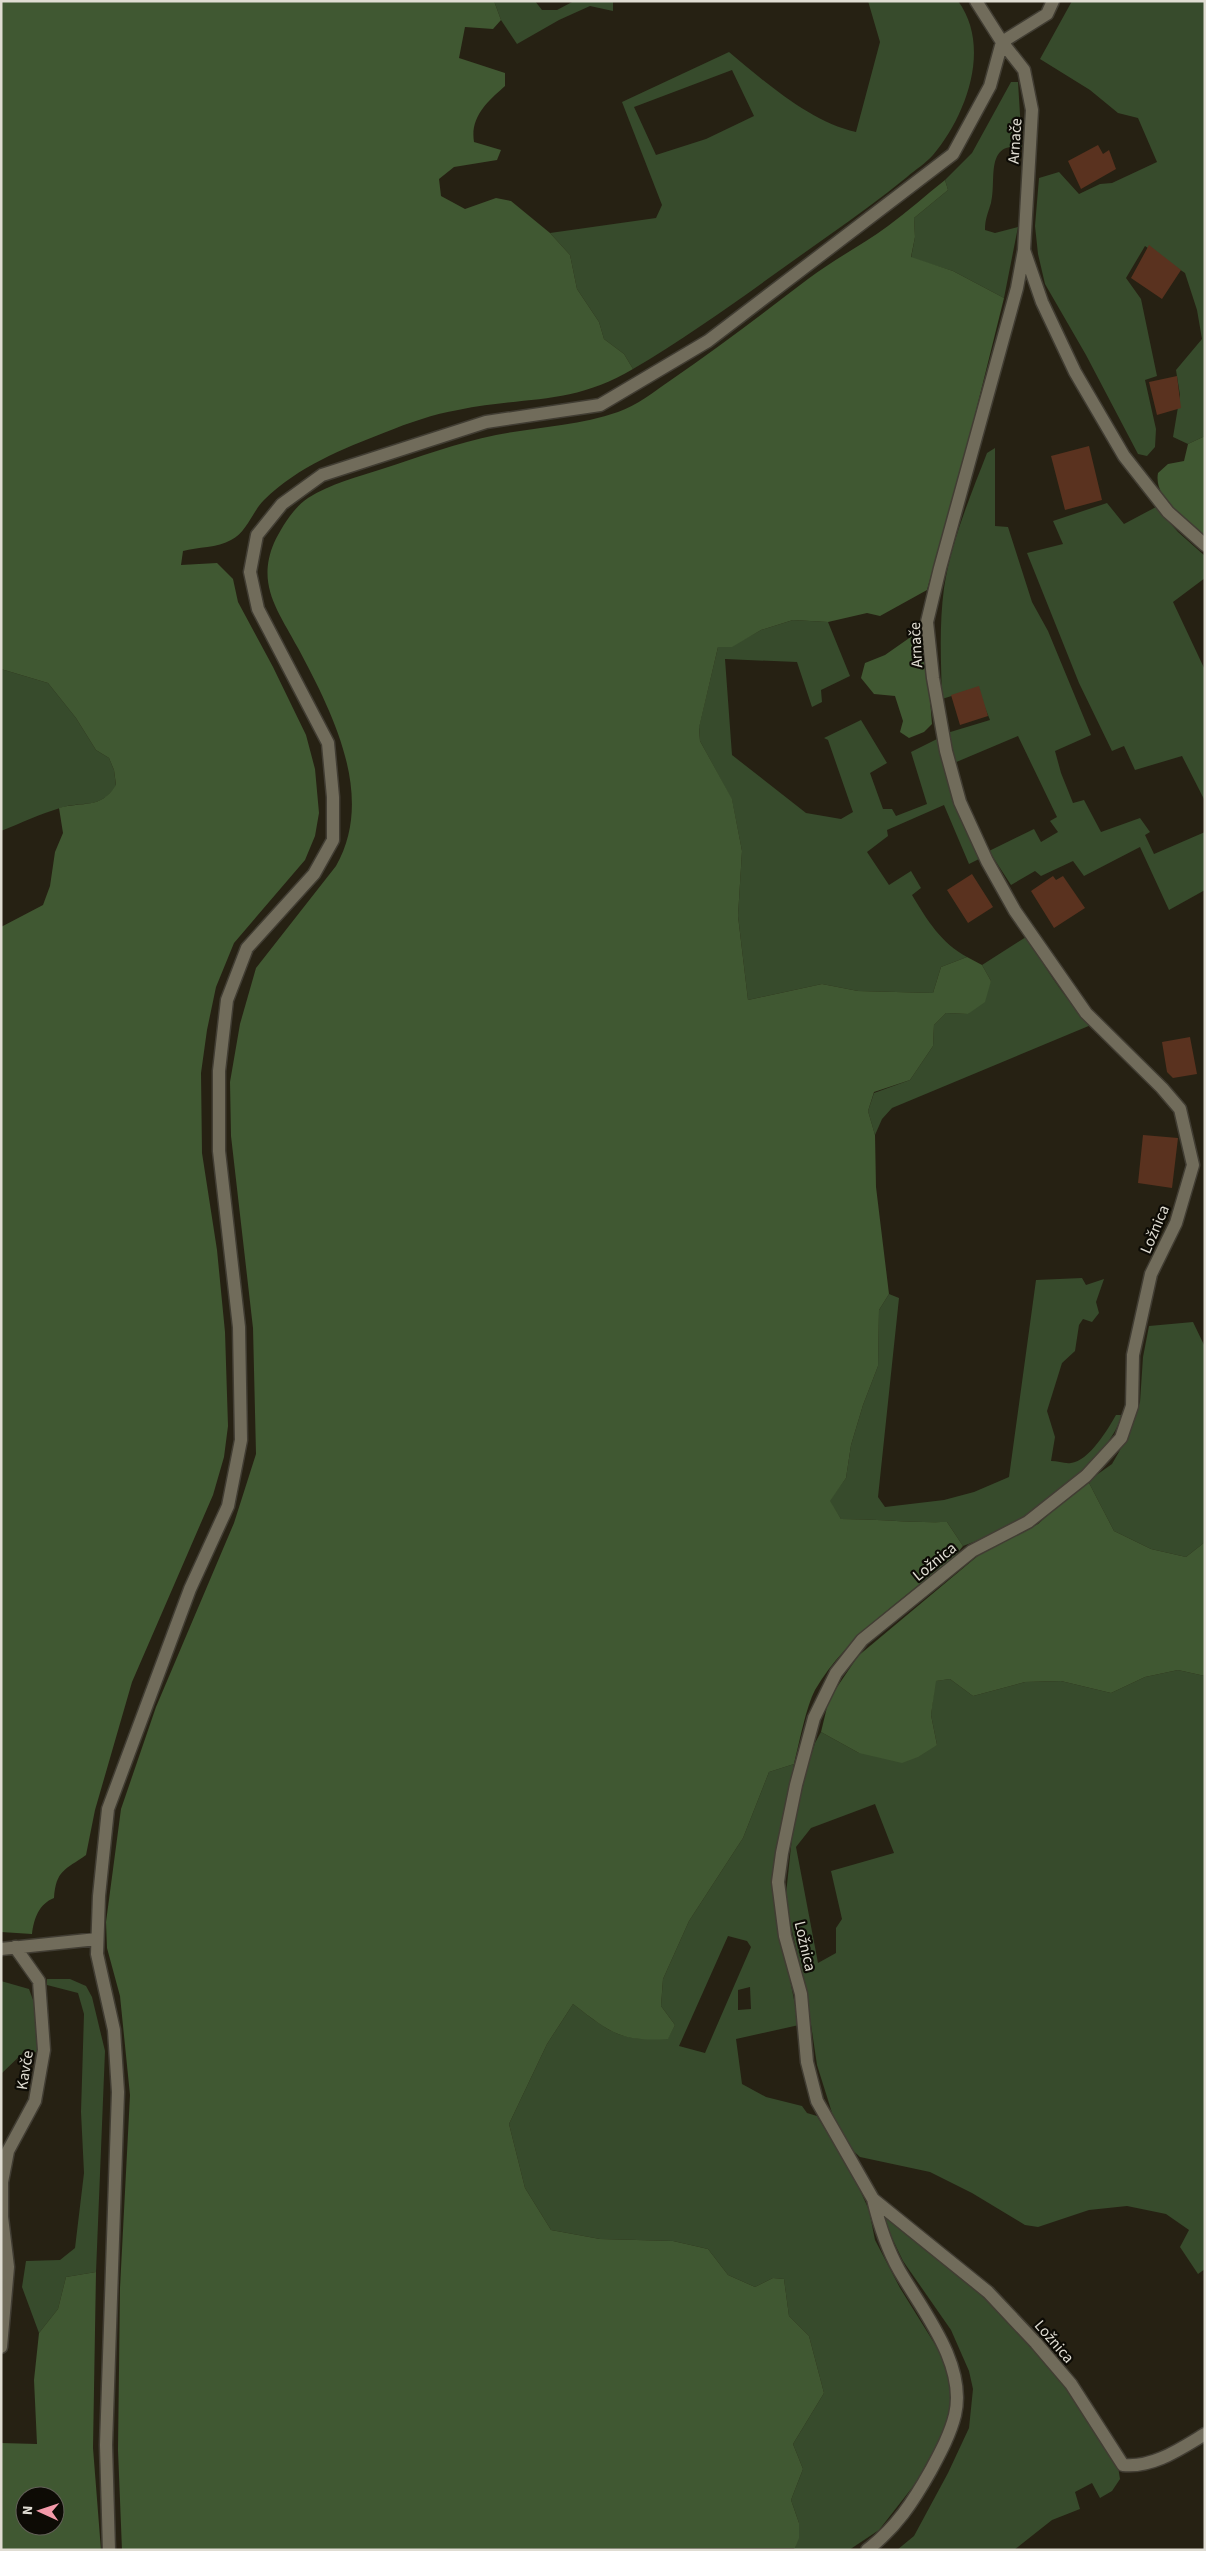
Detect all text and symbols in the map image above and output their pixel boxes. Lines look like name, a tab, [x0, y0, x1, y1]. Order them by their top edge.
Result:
street label: Arnače	[1002, 117, 1028, 165]
street label: Arnače	[904, 621, 928, 668]
street label: Ložnica	[1135, 1202, 1175, 1257]
street label: Ložnica	[908, 1537, 961, 1586]
street label: Ložnica	[789, 1919, 821, 1973]
street label: Kavče	[11, 2049, 39, 2091]
street label: Ložnica	[1029, 2315, 1079, 2368]
north arrow	[15, 2486, 65, 2536]
text: N	[18, 2505, 38, 2516]

